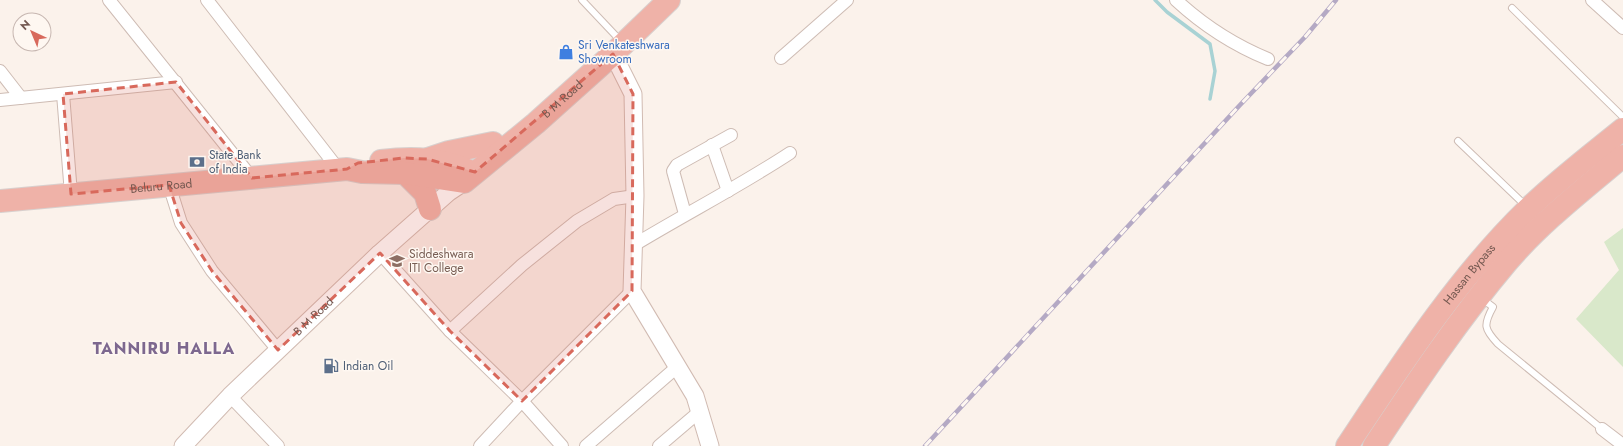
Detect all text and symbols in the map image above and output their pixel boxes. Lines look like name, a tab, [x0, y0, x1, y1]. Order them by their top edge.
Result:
north arrow	[12, 12, 52, 52]
text: N	[16, 16, 34, 34]
place label: Sri Venkateshwara Showroom	[578, 36, 670, 68]
shop icon: Sri Venkateshwara Showroom	[557, 43, 575, 61]
street label: B M Road	[538, 76, 587, 123]
place label: State Bank of India	[209, 146, 262, 178]
bank icon: State Bank of India	[188, 153, 206, 171]
street label: Beluru Road	[130, 174, 193, 198]
street label: Hassan Bypass	[1439, 240, 1500, 309]
place label: Siddeshwara ITI College	[409, 245, 474, 277]
school or university icon: Siddeshwara ITI College	[388, 252, 406, 270]
street label: B M Road	[289, 293, 338, 340]
district label: TANNIRU HALLA	[93, 337, 235, 360]
fuel station icon: Indian Oil	[322, 357, 340, 375]
place label: Indian Oil	[343, 357, 393, 375]

